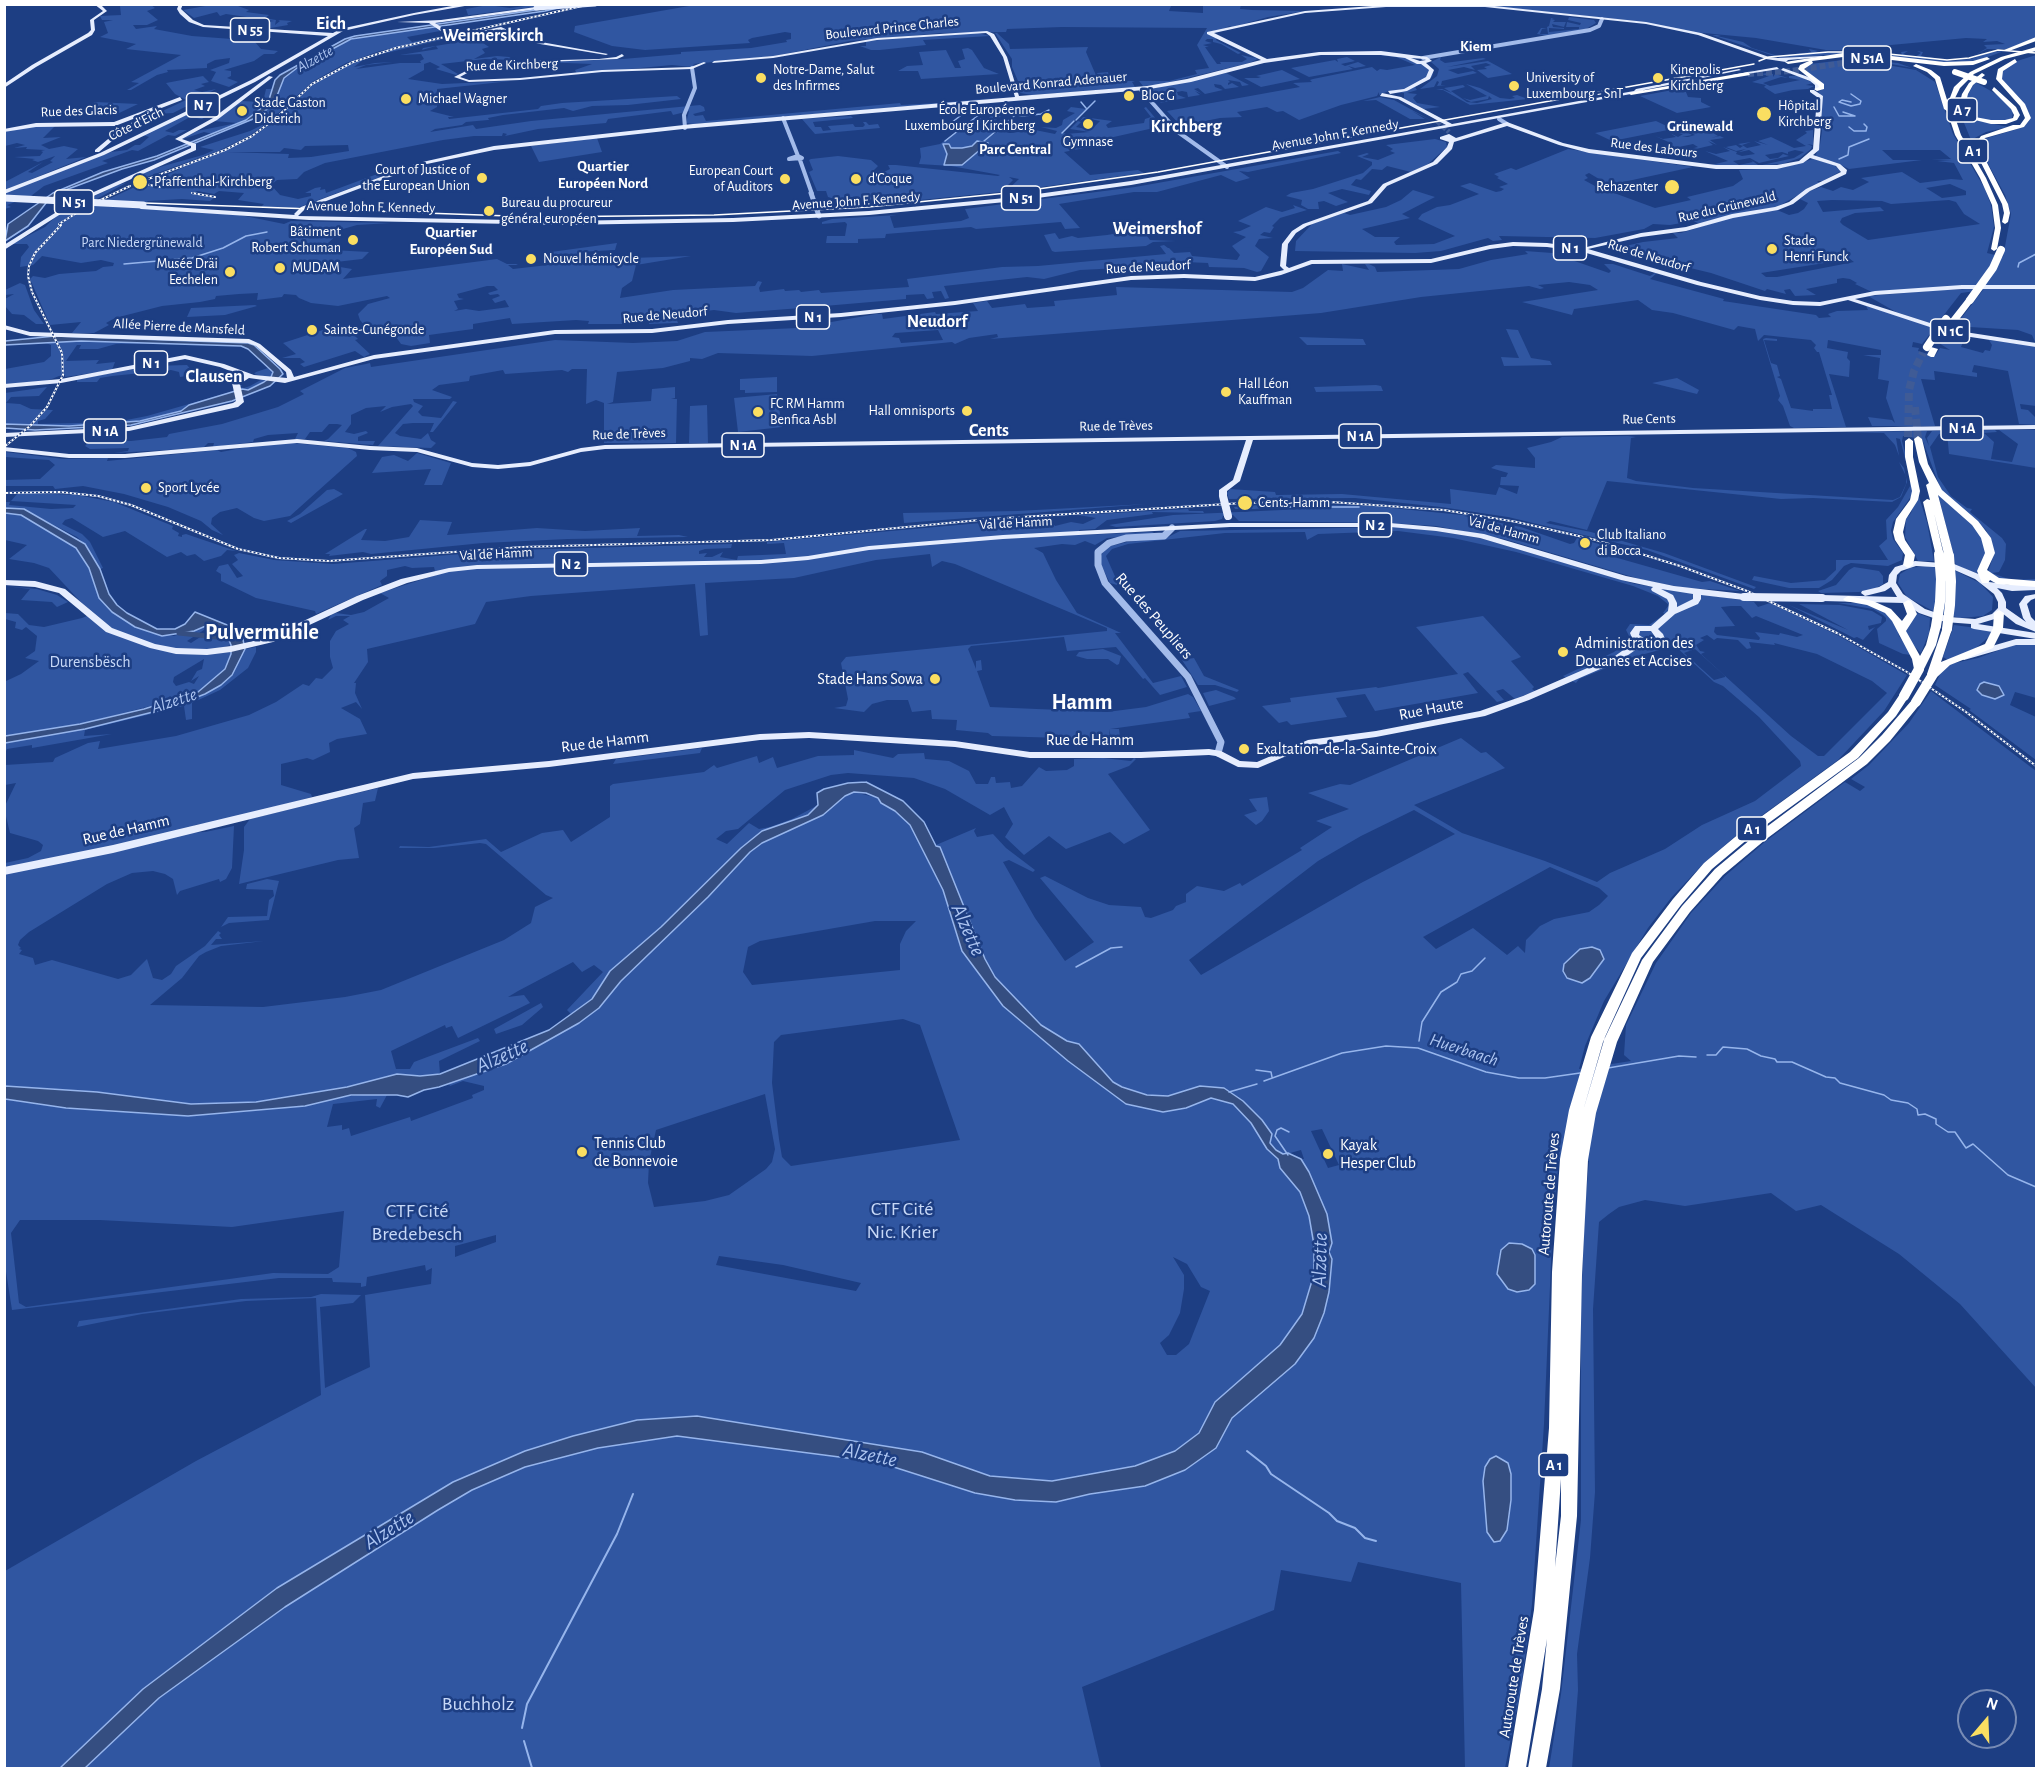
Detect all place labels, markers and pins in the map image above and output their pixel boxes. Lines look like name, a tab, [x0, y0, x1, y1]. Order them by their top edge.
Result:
place label: Notre-Dame, Salut des Infirmes	[773, 62, 874, 94]
place label: Kinepolis Kirchberg	[1670, 62, 1723, 94]
place label: University of Luxembourg - SnT	[1526, 70, 1623, 102]
marker: Notre-Dame, Salut des Infirmes	[754, 71, 768, 85]
marker: Kinepolis Kirchberg	[1651, 71, 1665, 85]
marker: University of Luxembourg - SnT	[1507, 79, 1521, 93]
place label: Bloc G	[1141, 88, 1175, 104]
marker: Bloc G	[1122, 89, 1136, 103]
place label: Michael Wagner	[418, 91, 507, 107]
marker: Michael Wagner	[399, 92, 413, 106]
place label: Stade Gaston Diderich	[254, 95, 326, 128]
place label: Hôpital Kirchberg	[1778, 98, 1831, 130]
place label: École Européenne Luxembourg I Kirchberg	[905, 102, 1035, 134]
marker: Stade Gaston Diderich	[235, 104, 249, 118]
marker: Hôpital Kirchberg	[1755, 105, 1773, 123]
marker: École Européenne Luxembourg I Kirchberg	[1040, 111, 1054, 125]
marker: Gymnase	[1081, 117, 1095, 131]
place label: Gymnase	[1063, 134, 1113, 150]
place label: Court of Justice of the European Union	[362, 162, 470, 194]
place label: European Court of Auditors	[689, 163, 773, 196]
marker: Court of Justice of the European Union	[475, 171, 489, 185]
place label: d'Coque	[868, 171, 912, 187]
marker: European Court of Auditors	[778, 172, 792, 186]
marker: d'Coque	[849, 172, 863, 186]
marker: Pfaffenthal-Kirchberg	[131, 173, 149, 191]
place label: Pfaffenthal-Kirchberg	[154, 174, 272, 190]
marker: Rehazenter	[1663, 178, 1681, 196]
place label: Rehazenter	[1596, 179, 1658, 195]
place label: Bureau du procureur général européen	[501, 195, 612, 228]
marker: Bureau du procureur général européen	[482, 204, 496, 218]
place label: Bâtiment Robert Schuman	[251, 224, 341, 256]
marker: Bâtiment Robert Schuman	[346, 233, 360, 247]
place label: Stade Henri Funck	[1784, 233, 1848, 266]
marker: Stade Henri Funck	[1765, 242, 1779, 256]
place label: Nouvel hémicycle	[543, 251, 639, 267]
marker: Nouvel hémicycle	[524, 252, 538, 266]
place label: Musée Dräi Eechelen	[156, 256, 218, 288]
place label: MUDAM	[292, 260, 340, 276]
marker: MUDAM	[273, 261, 287, 275]
marker: Musée Dräi Eechelen	[223, 265, 237, 279]
place label: Sainte-Cunégonde	[324, 322, 425, 338]
marker: Sainte-Cunégonde	[305, 323, 319, 337]
place label: Hall Léon Kauffman	[1238, 376, 1292, 408]
marker: Hall Léon Kauffman	[1219, 385, 1233, 399]
place label: FC RM Hamm Benfica Asbl	[770, 396, 845, 428]
place label: Hall omnisports	[868, 403, 955, 419]
marker: Hall omnisports	[960, 404, 974, 418]
marker: FC RM Hamm Benfica Asbl	[751, 405, 765, 419]
place label: Sport Lycée	[158, 480, 219, 496]
marker: Sport Lycée	[139, 481, 153, 495]
marker: Cents-Hamm	[1236, 494, 1254, 512]
place label: Cents-Hamm	[1258, 495, 1330, 511]
place label: Club Italiano di Bocca	[1597, 527, 1666, 560]
marker: Club Italiano di Bocca	[1578, 536, 1592, 550]
place label: Administration des Douanes et Accises	[1575, 633, 1694, 671]
marker: Administration des Douanes et Accises	[1556, 645, 1570, 659]
place label: Stade Hans Sowa	[817, 669, 923, 689]
marker: Stade Hans Sowa	[928, 672, 942, 686]
place label: Exaltation-de-la-Sainte-Croix	[1256, 739, 1437, 759]
marker: Exaltation-de-la-Sainte-Croix	[1237, 742, 1251, 756]
place label: Tennis Club de Bonnevoie	[594, 1133, 678, 1171]
place label: Kayak Hesper Club	[1340, 1135, 1416, 1173]
marker: Tennis Club de Bonnevoie	[575, 1145, 589, 1159]
marker: Kayak Hesper Club	[1321, 1147, 1335, 1161]

